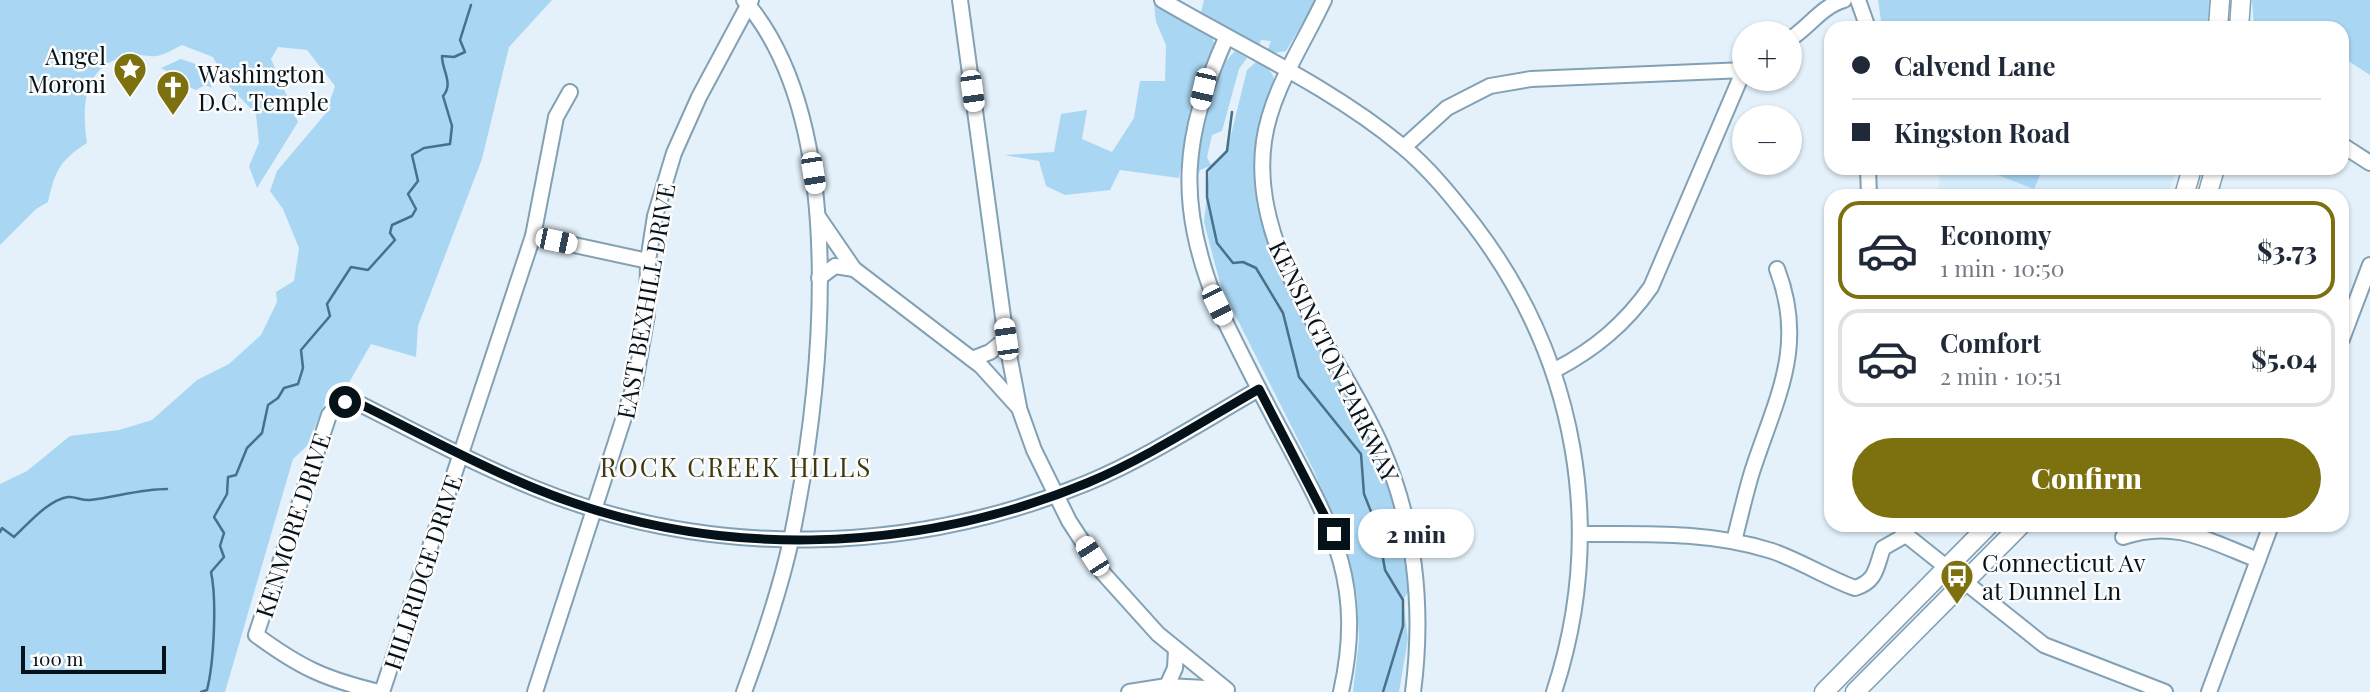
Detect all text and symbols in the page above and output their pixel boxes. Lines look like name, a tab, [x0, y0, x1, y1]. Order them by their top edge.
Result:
map controls	[1732, 21, 1802, 175]
button: +	[1732, 21, 1802, 91]
place label: Angel Moroni	[28, 39, 106, 99]
text: Calvend Lane	[1894, 48, 2056, 83]
place icon: Angel Moroni	[111, 50, 149, 99]
place label: Washington D.C. Temple	[197, 57, 329, 117]
car	[1189, 66, 1218, 112]
church icon: Washington D.C. Temple	[154, 68, 192, 117]
car	[959, 69, 986, 113]
button: −	[1732, 105, 1802, 175]
text: Kingston Road	[1894, 115, 2070, 150]
car	[800, 151, 827, 195]
street label: EAST BEXHILL DRIVE	[609, 181, 681, 421]
text: Economy	[1940, 217, 2051, 252]
icon: car	[1856, 219, 1919, 282]
car	[534, 226, 579, 256]
text: $3.73	[2257, 233, 2317, 268]
street label: KENSINGTON PARKWAY	[1263, 235, 1408, 488]
text: 1 min · 10:50	[1940, 252, 2064, 283]
car	[1199, 282, 1236, 328]
car	[993, 317, 1020, 361]
text: Comfort	[1940, 325, 2041, 360]
icon: car	[1856, 327, 1919, 390]
text: $5.04	[2251, 341, 2317, 376]
text: 2 min · 10:51	[1940, 360, 2062, 391]
route start	[329, 386, 361, 418]
street label: KENMORE DRIVE	[247, 429, 337, 621]
button: Confirm	[1852, 438, 2321, 518]
district label: ROCK CREEK HILLS	[600, 449, 872, 484]
street label: HILLRIDGE DRIVE	[375, 470, 469, 674]
callout: 2 min	[1358, 510, 1474, 558]
route end	[1318, 518, 1350, 550]
text: 2 min	[1386, 518, 1446, 549]
car	[1072, 533, 1113, 579]
place label: Connecticut Av at Dunnel Ln	[1982, 546, 2146, 606]
bus stop icon: Connecticut Av at Dunnel Ln	[1938, 557, 1976, 606]
scale bar	[21, 643, 166, 675]
text: 100 m	[32, 645, 83, 671]

